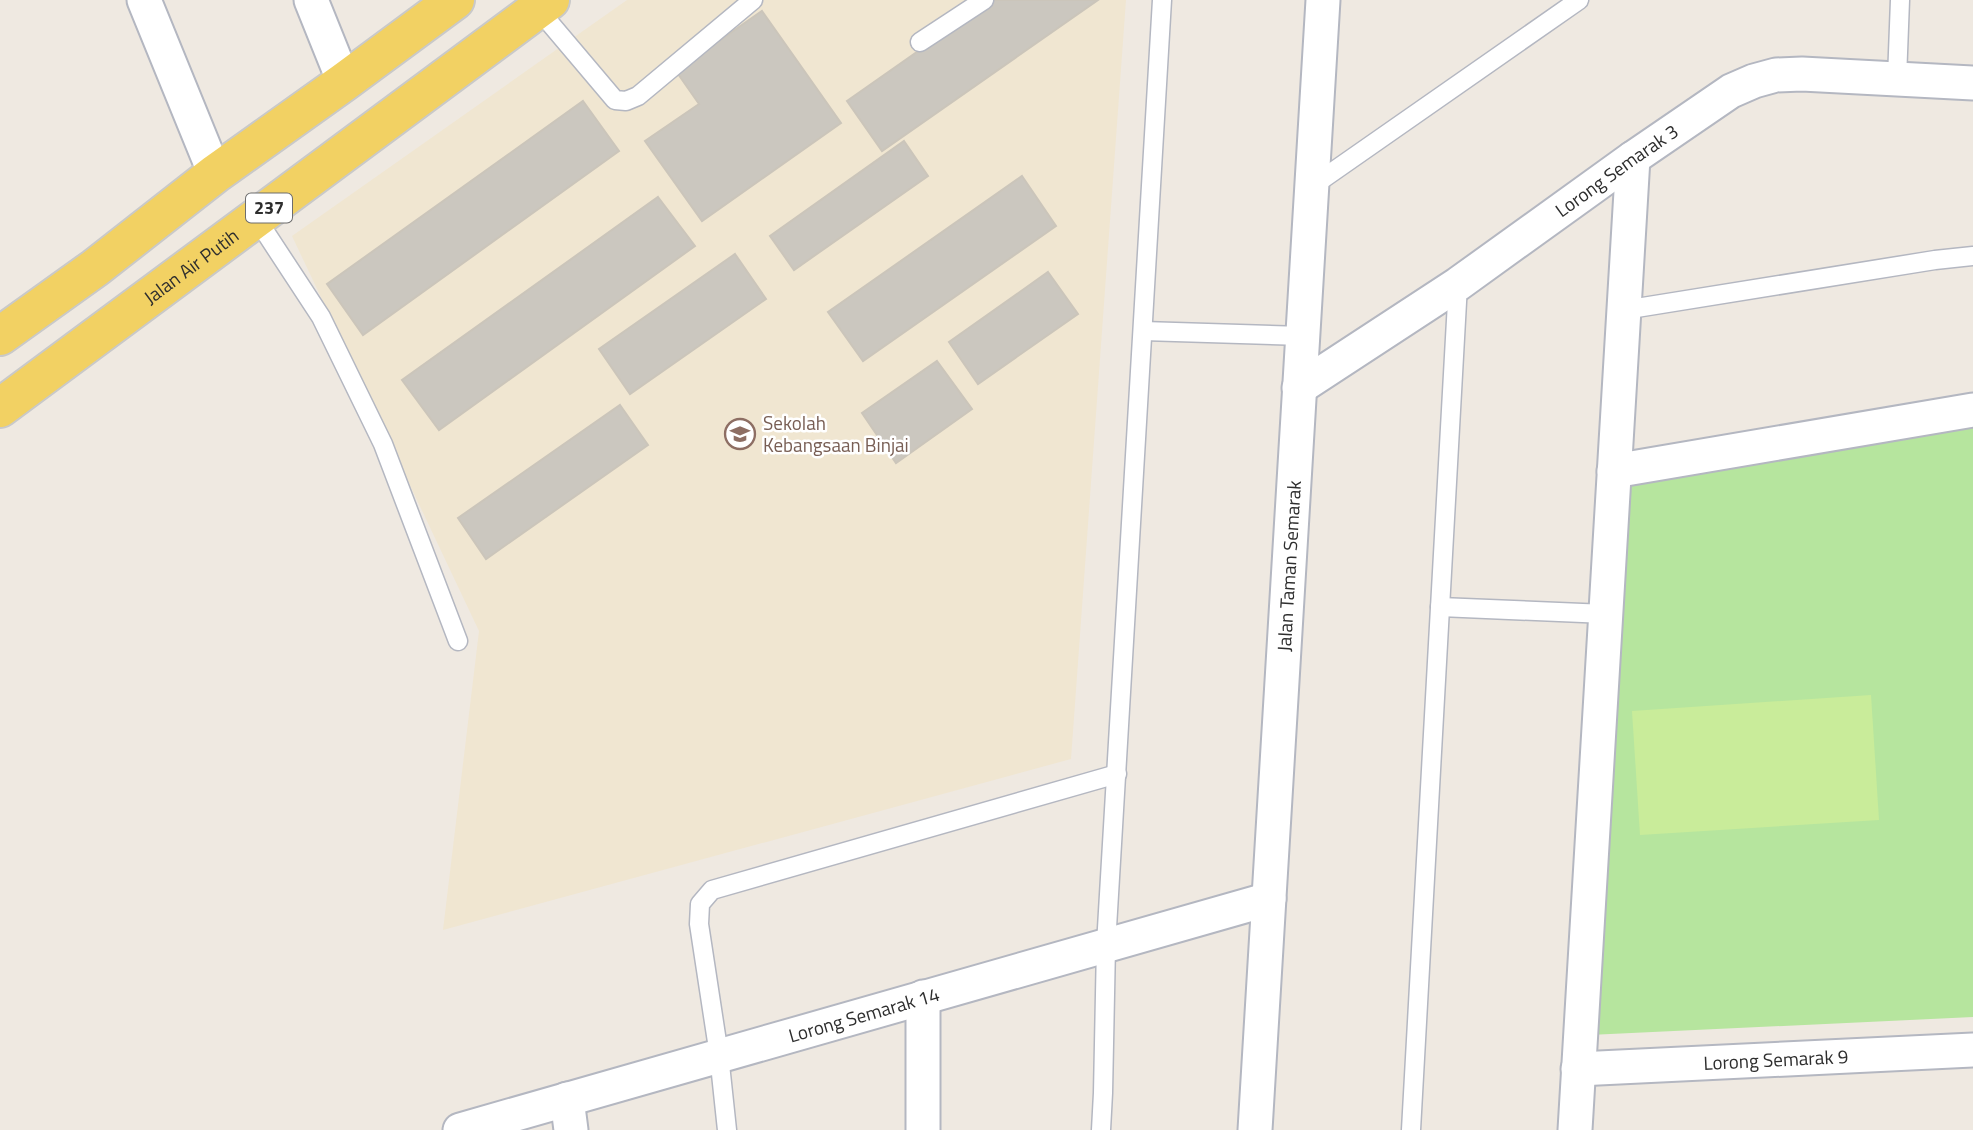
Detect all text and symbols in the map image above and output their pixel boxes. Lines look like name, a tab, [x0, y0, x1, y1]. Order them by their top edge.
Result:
street label: Lorong Semarak 3	[1549, 116, 1684, 224]
road number: 237	[246, 194, 292, 223]
street label: Jalan Air Putih	[137, 221, 244, 311]
place label: Sekolah Kebangsaan Binjai	[763, 408, 909, 459]
school or university icon: Sekolah Kebangsaan Binjai	[723, 417, 757, 451]
street label: Jalan Taman Semarak	[1269, 479, 1308, 652]
street label: Lorong Semarak 14	[785, 979, 943, 1050]
street label: Lorong Semarak 9	[1703, 1041, 1849, 1077]

